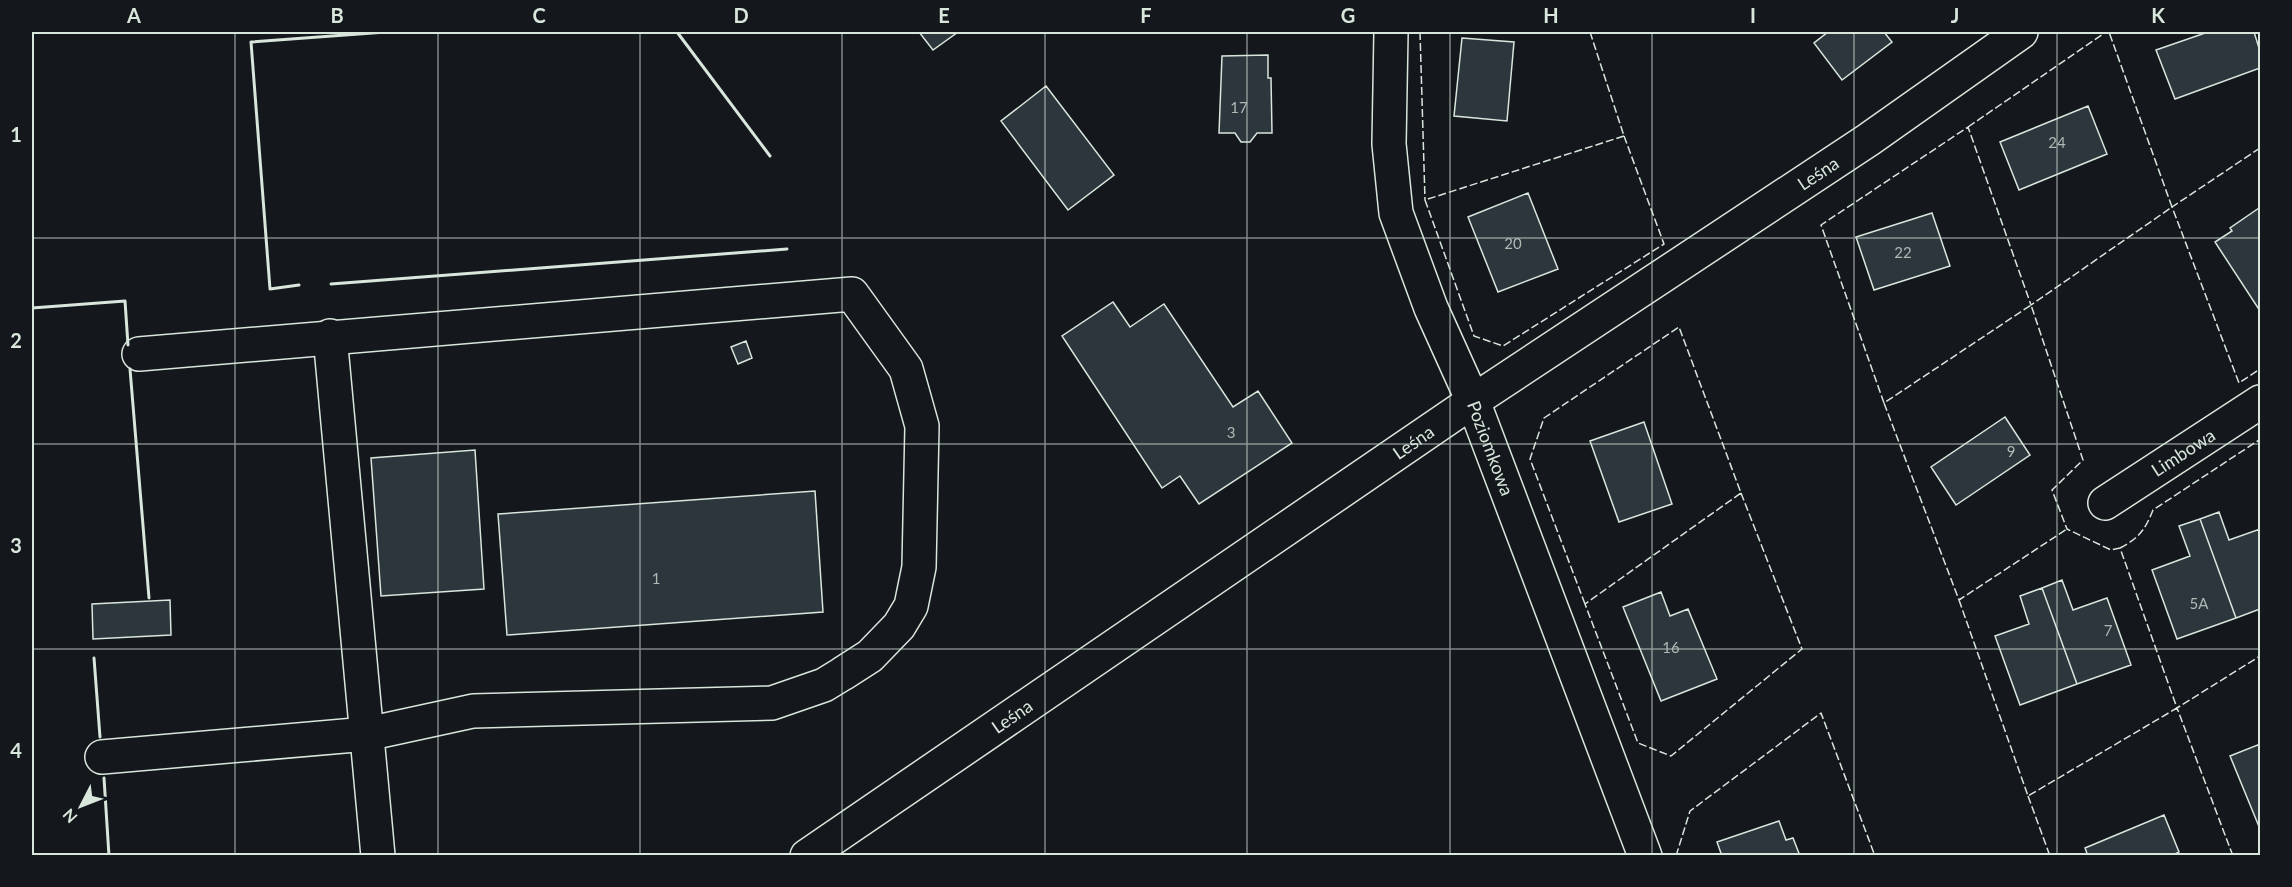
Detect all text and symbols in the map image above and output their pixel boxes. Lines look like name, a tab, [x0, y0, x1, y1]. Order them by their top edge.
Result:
text: A	[126, 3, 141, 27]
text: B	[330, 3, 344, 27]
text: C	[532, 3, 546, 27]
text: D	[733, 3, 749, 27]
text: E	[938, 3, 950, 27]
text: F	[1140, 3, 1152, 27]
text: G	[1341, 3, 1355, 27]
text: H	[1543, 3, 1559, 27]
text: I	[1750, 3, 1756, 27]
text: J	[1951, 3, 1959, 27]
text: K	[2151, 3, 2165, 27]
house number: 17	[1230, 98, 1248, 116]
text: 1	[10, 122, 22, 146]
house number: 24	[2048, 133, 2066, 151]
street label: Leśna	[1793, 152, 1843, 195]
house number: 20	[1504, 234, 1522, 252]
house number: 22	[1894, 243, 1912, 261]
text: 2	[10, 328, 22, 352]
street label: Poziomkowa	[1463, 398, 1519, 499]
street label: Leśna	[1388, 420, 1438, 464]
house number: 3	[1227, 423, 1235, 441]
street label: Limbowa	[2147, 423, 2219, 481]
house number: 9	[2007, 442, 2015, 460]
text: 3	[10, 533, 22, 557]
house number: 1	[652, 569, 660, 587]
house number: 5A	[2190, 594, 2209, 612]
house number: 7	[2104, 621, 2113, 639]
house number: 16	[1662, 638, 1680, 656]
street label: Leśna	[987, 694, 1037, 738]
text: 4	[10, 738, 22, 762]
north arrow	[51, 776, 111, 836]
text: N	[58, 805, 81, 827]

